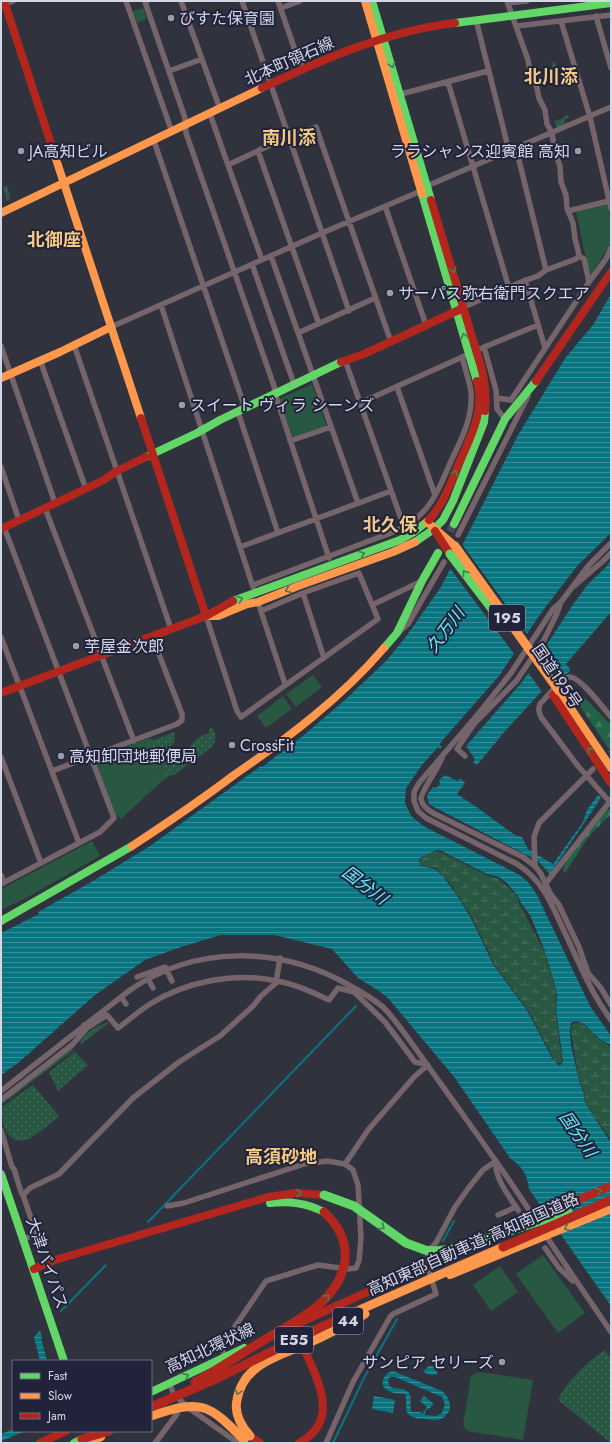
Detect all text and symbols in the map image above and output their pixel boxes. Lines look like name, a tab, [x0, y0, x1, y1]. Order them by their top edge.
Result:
place label: びすた保育園	[179, 7, 275, 30]
marker: びすた保育園	[166, 13, 176, 23]
street label: 北本町領石線	[240, 31, 338, 91]
one-way arrow	[387, 61, 396, 68]
district label: 北川添	[524, 64, 578, 90]
district label: 南川添	[262, 125, 316, 151]
place label: JA高知ビル	[27, 140, 107, 163]
place label: ララシャンス迎賓館 高知	[390, 140, 570, 163]
marker: JA高知ビル	[16, 146, 26, 156]
marker: ララシャンス迎賓館 高知	[573, 146, 583, 156]
district label: 北御座	[27, 227, 81, 253]
one-way arrow	[448, 267, 457, 274]
place label: サーパス弥右衛門スクエア	[398, 282, 590, 305]
marker: サーパス弥右衛門スクエア	[385, 288, 395, 298]
one-way arrow	[460, 333, 469, 340]
place label: スイート ヴィラ シーンズ	[190, 394, 374, 417]
marker: スイート ヴィラ シーンズ	[177, 400, 187, 410]
one-way arrow	[451, 469, 459, 476]
district label: 北久保	[363, 512, 418, 538]
one-way arrow	[359, 550, 366, 558]
one-way arrow	[462, 571, 469, 578]
one-way arrow	[285, 585, 292, 593]
one-way arrow	[237, 595, 244, 603]
water label: 久万川	[420, 601, 471, 658]
road number: 195	[489, 605, 525, 631]
place label: 芋屋金次郎	[84, 635, 164, 658]
street label: 国道195号	[527, 639, 587, 713]
marker: 芋屋金次郎	[71, 641, 81, 651]
place label: CrossFit	[240, 734, 294, 757]
marker: CrossFit	[227, 740, 237, 750]
place label: 高知卸団地郵便局	[69, 745, 197, 768]
one-way arrow	[587, 747, 595, 754]
marker: 高知卸団地郵便局	[56, 751, 66, 761]
water label: 国分川	[337, 860, 394, 911]
water label: 国分川	[554, 1106, 604, 1163]
district label: 高須砂地	[245, 1144, 317, 1170]
street label: 高知東部自動車道;高知南国道路	[364, 1187, 582, 1301]
one-way arrow	[596, 1188, 603, 1196]
one-way arrow	[296, 1189, 302, 1197]
street label: 大津バイパス	[21, 1214, 73, 1312]
one-way arrow	[378, 1222, 385, 1229]
one-way arrow	[563, 1223, 570, 1231]
one-way arrow	[322, 1294, 330, 1302]
road number: 44	[333, 1308, 363, 1334]
street label: 高知北環状線	[162, 1317, 258, 1379]
road number: E55	[275, 1327, 313, 1353]
place label: サンピア セリーズ	[362, 1351, 494, 1374]
marker: サンピア セリーズ	[497, 1357, 507, 1367]
legend	[12, 1360, 152, 1432]
text: Fast	[48, 1367, 67, 1385]
one-way arrow	[182, 1373, 190, 1381]
text: Slow	[48, 1387, 73, 1405]
one-way arrow	[234, 1388, 243, 1395]
text: Jam	[46, 1407, 66, 1425]

